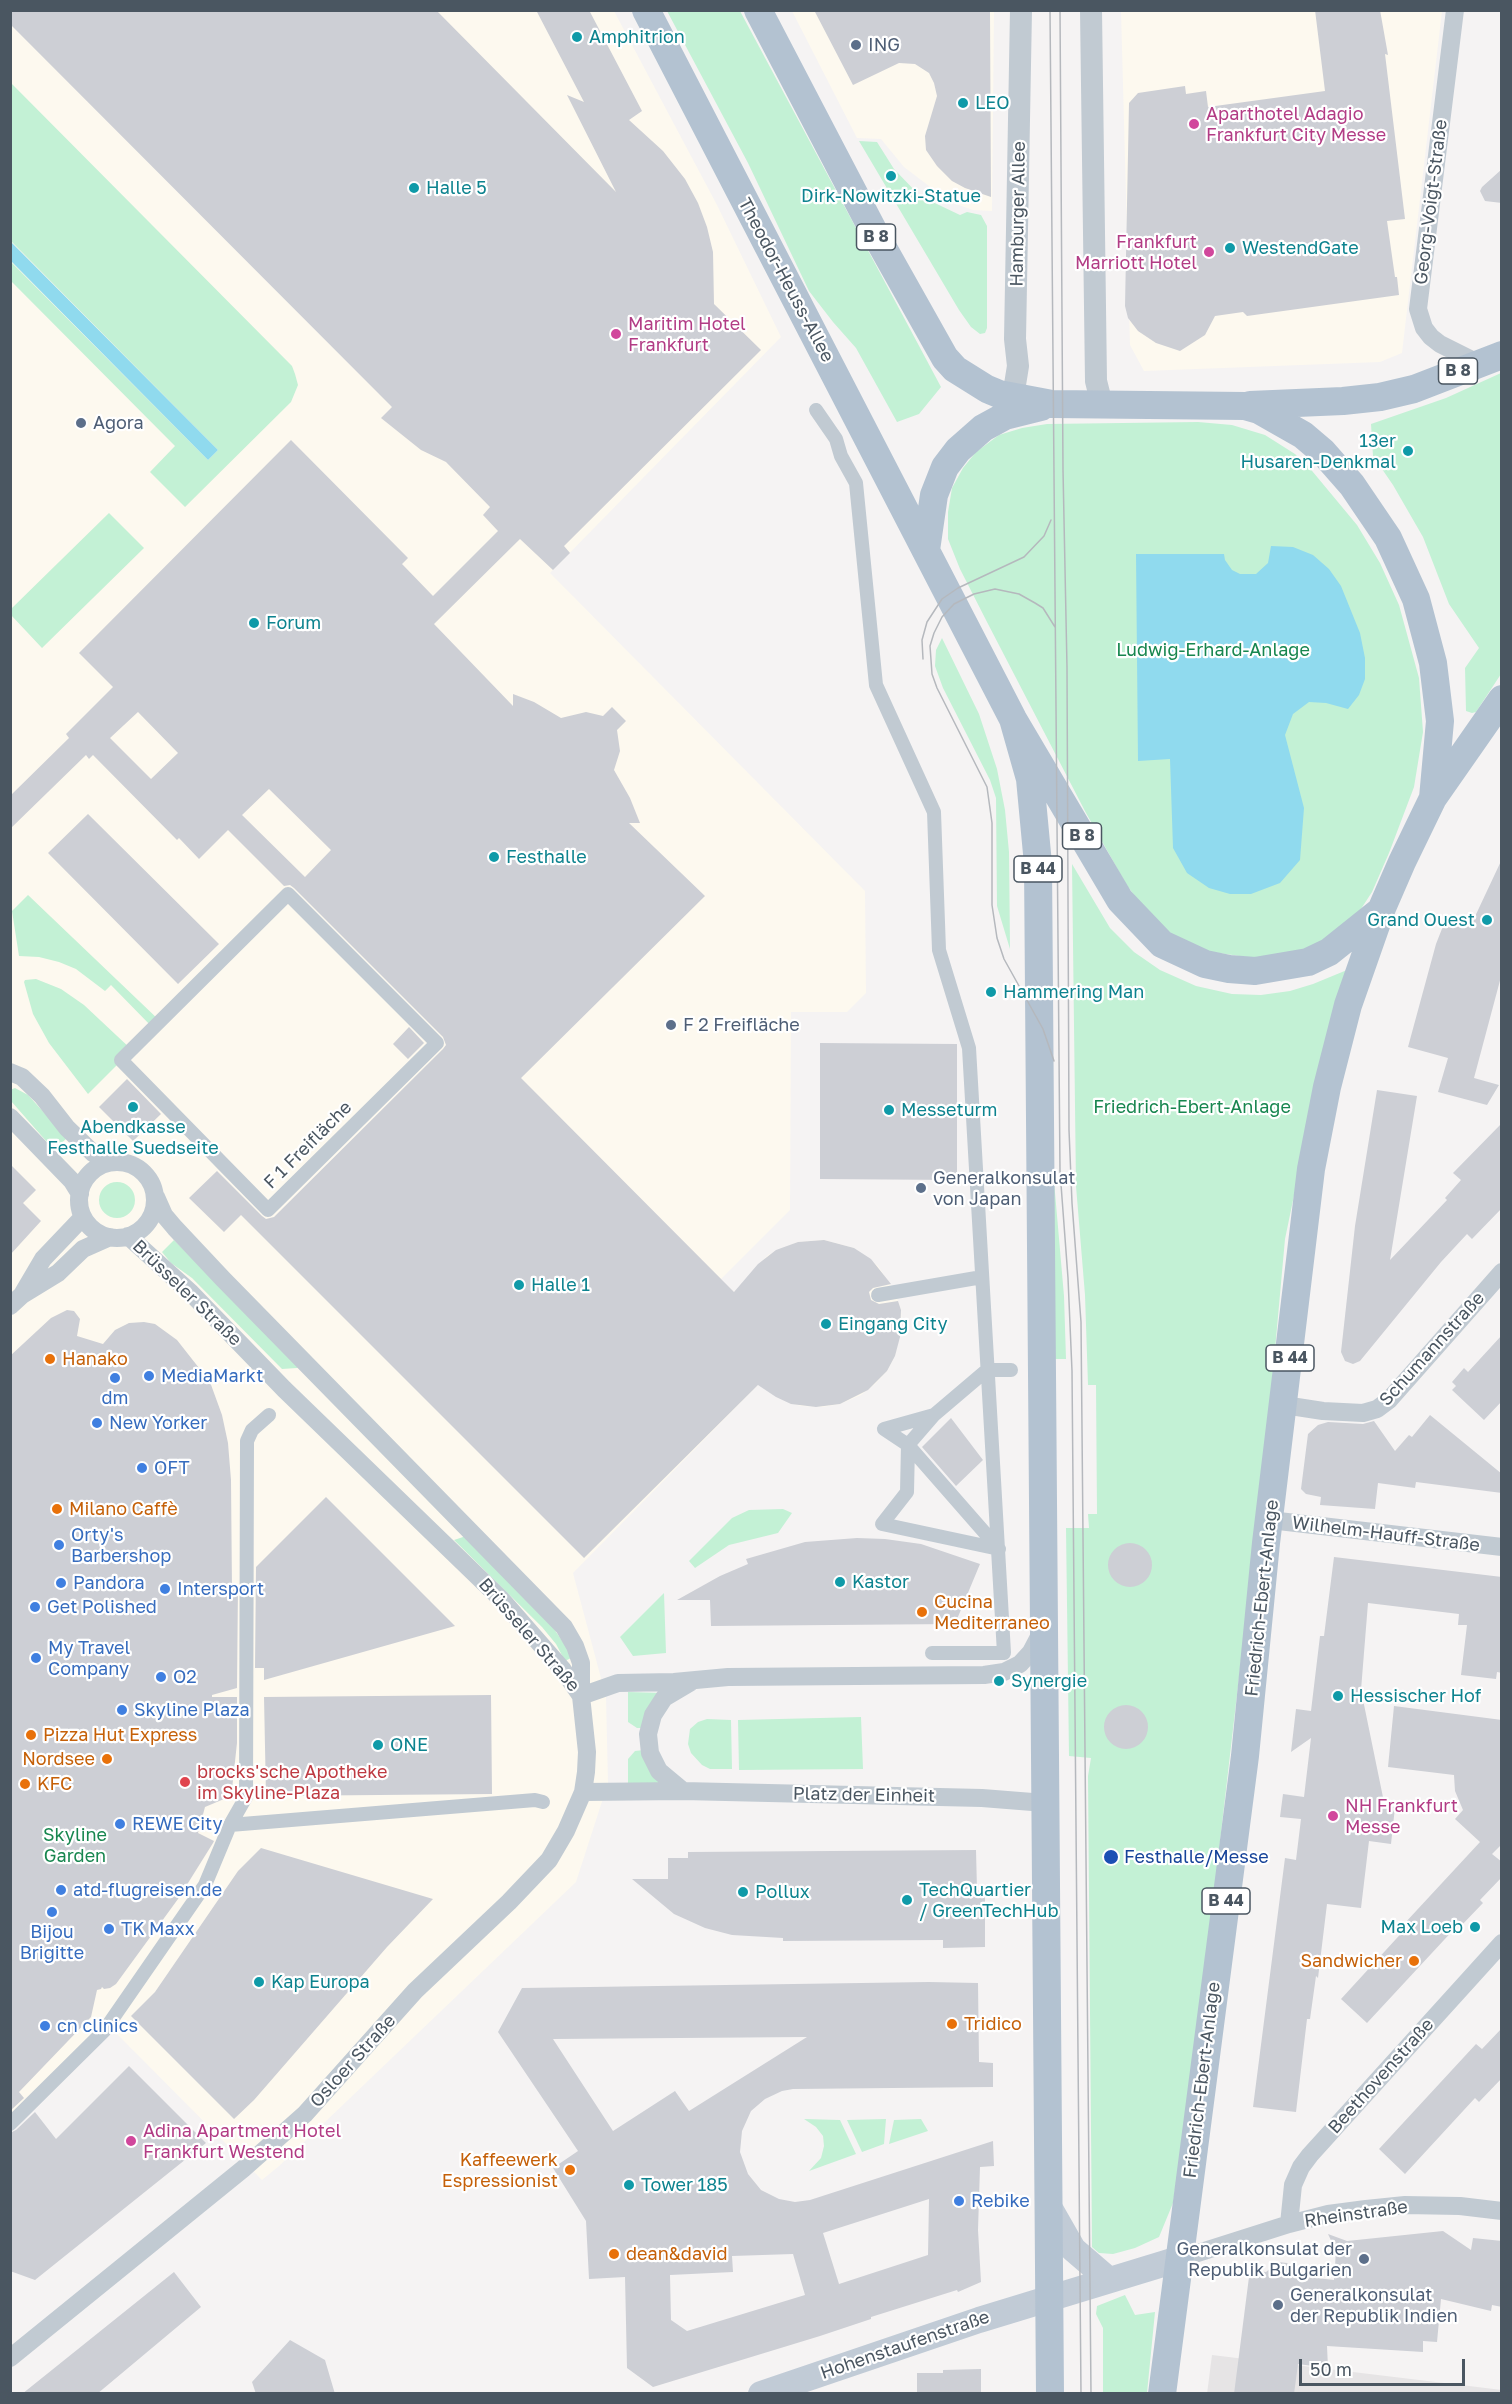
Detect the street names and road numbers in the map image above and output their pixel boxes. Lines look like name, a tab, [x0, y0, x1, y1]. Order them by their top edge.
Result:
street label: Georg-Voigt-Straße	[1410, 118, 1452, 286]
street label: Hamburger Allee	[1006, 141, 1030, 287]
street label: Theodor-Heuss-Allee	[734, 194, 838, 366]
road number: B 8	[856, 224, 896, 250]
road number: B 8	[1438, 358, 1478, 384]
road number: B 8	[1062, 823, 1102, 849]
road number: B 44	[1014, 856, 1062, 882]
street label: F 1 Freifläche	[260, 1097, 356, 1193]
street label: Brüsseler Straße	[128, 1235, 246, 1351]
street label: Schumannstraße	[1375, 1287, 1489, 1411]
road number: B 44	[1266, 1345, 1314, 1371]
street label: Friedrich-Ebert-Anlage	[1241, 1499, 1283, 1697]
street label: Wilhelm-Hauff-Straße	[1291, 1512, 1481, 1556]
street label: Brüsseler Straße	[474, 1574, 584, 1696]
street label: Platz der Einheit	[793, 1783, 935, 1807]
road number: B 44	[1202, 1888, 1250, 1914]
street label: Friedrich-Ebert-Anlage	[1179, 1981, 1225, 2179]
street label: Osloer Straße	[306, 2010, 400, 2112]
street label: Beethovenstraße	[1324, 2014, 1438, 2138]
street label: Rheinstraße	[1303, 2196, 1409, 2232]
street label: Hohenstaufenstraße	[818, 2306, 992, 2384]

